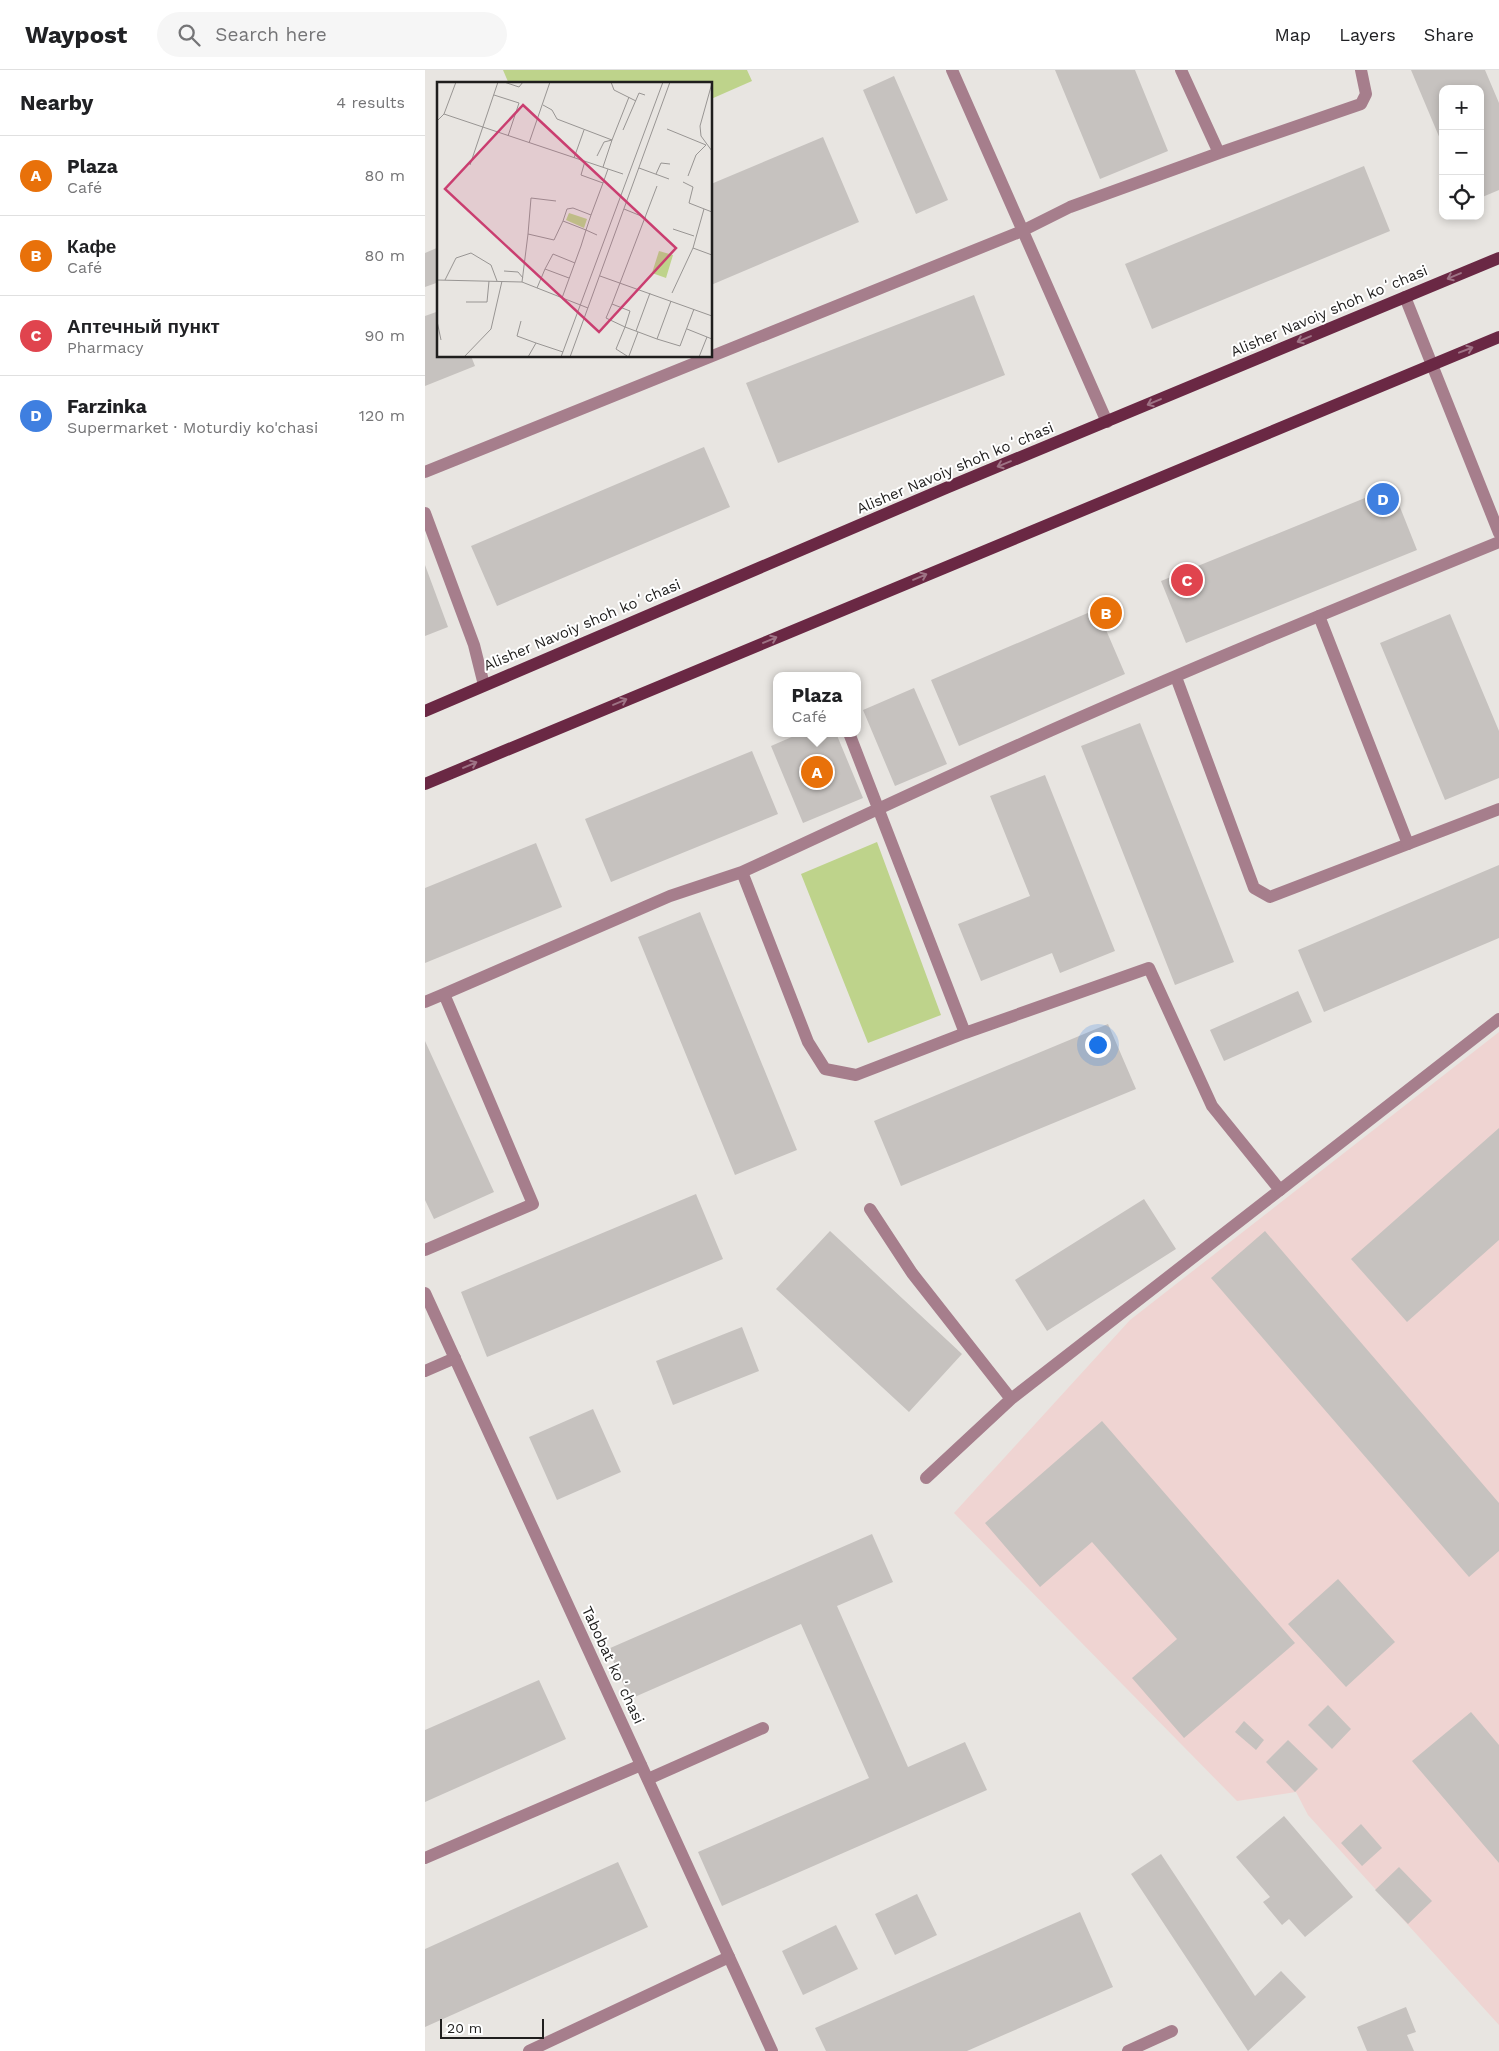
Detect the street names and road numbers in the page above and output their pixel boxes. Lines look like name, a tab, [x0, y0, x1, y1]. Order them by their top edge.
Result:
street label: Alisher Navoiy shoh koʻchasi	[1228, 261, 1430, 361]
street label: Alisher Navoiy shoh koʻchasi	[854, 418, 1056, 518]
street label: Alisher Navoiy shoh koʻchasi	[481, 575, 683, 675]
street label: Tabobat koʻchasi	[578, 1603, 648, 1727]

